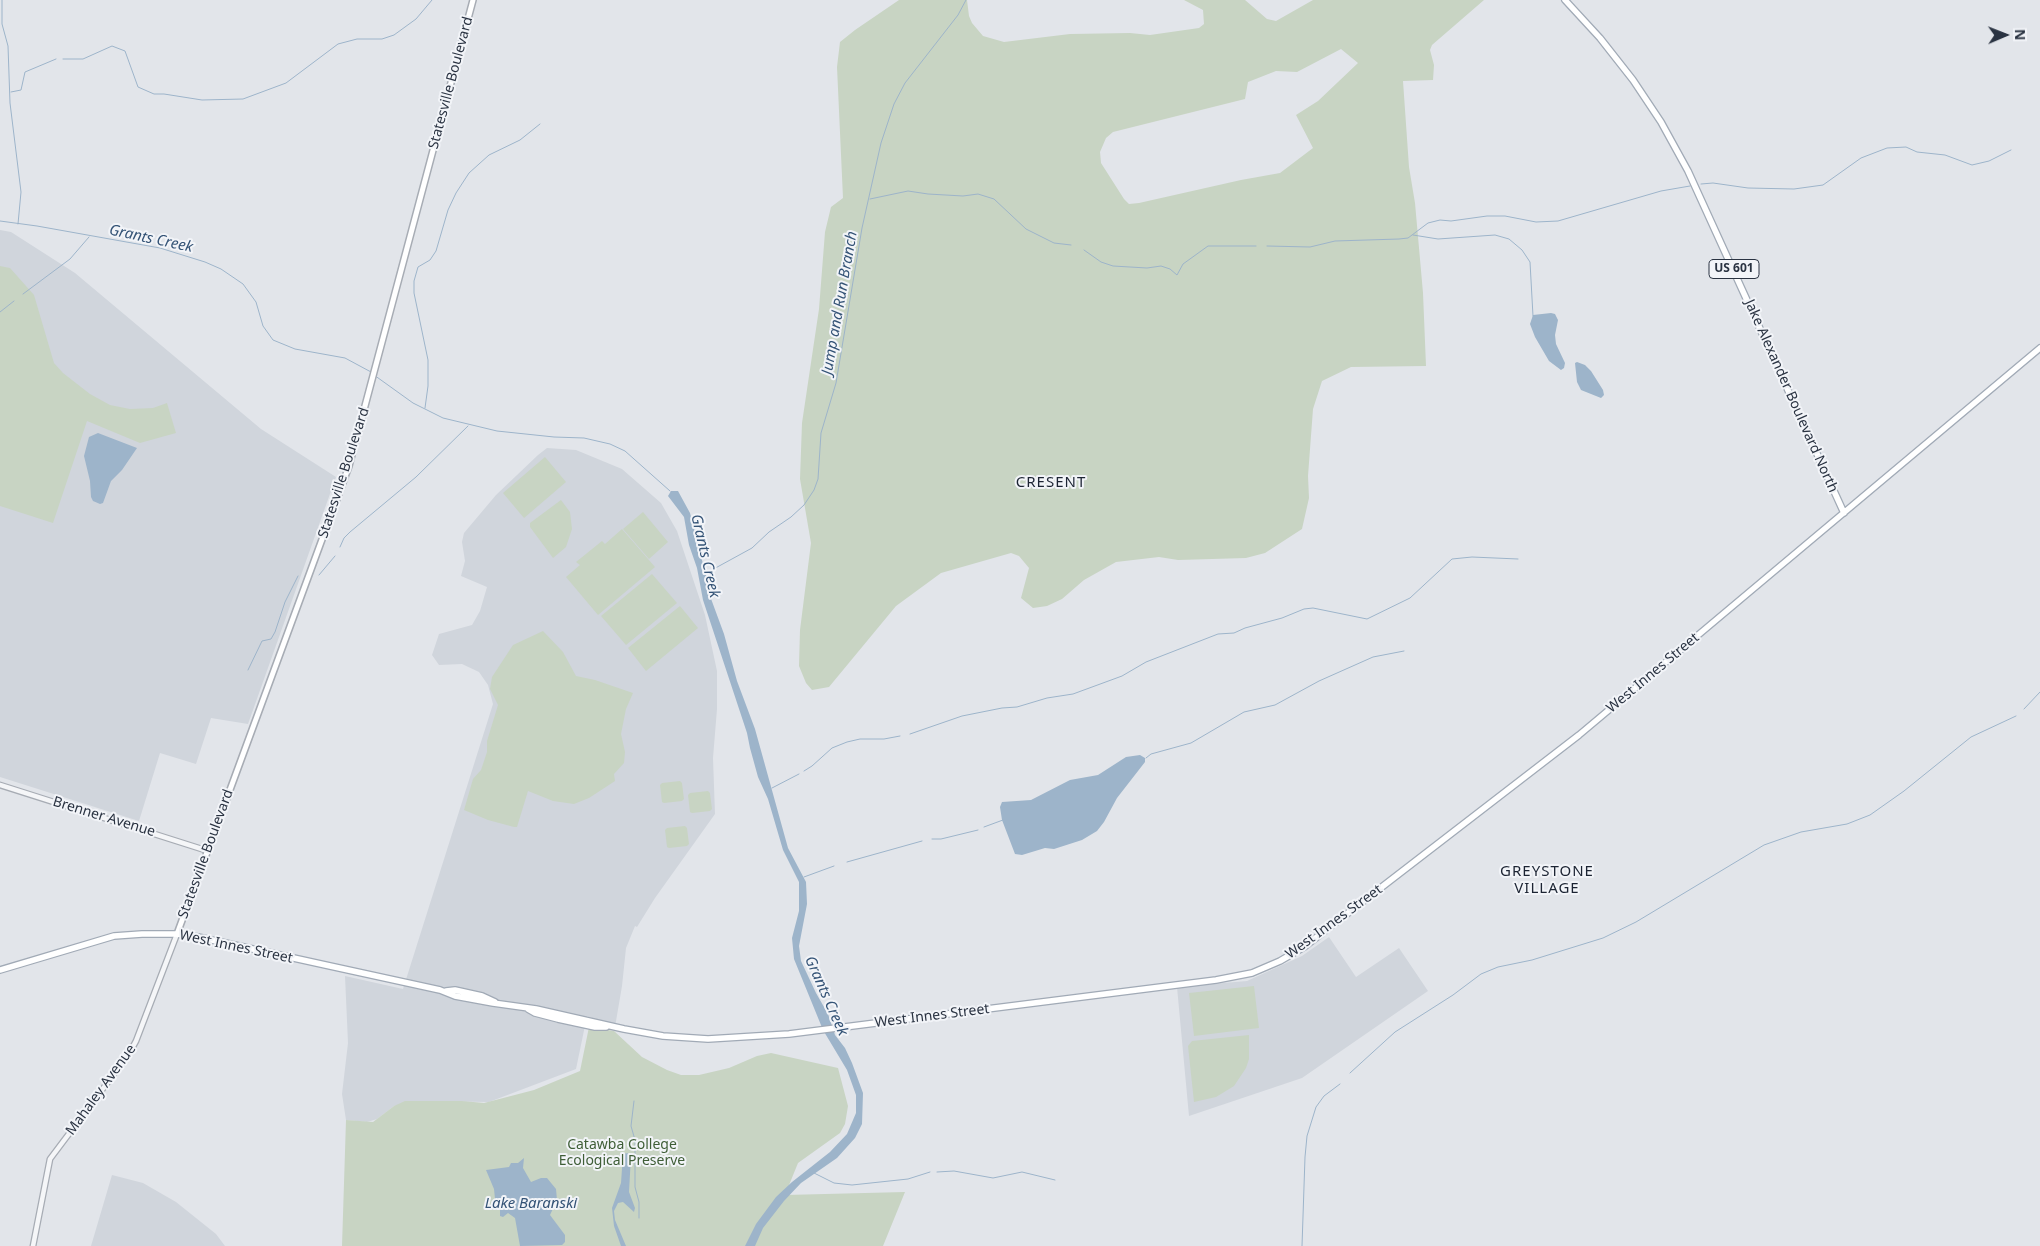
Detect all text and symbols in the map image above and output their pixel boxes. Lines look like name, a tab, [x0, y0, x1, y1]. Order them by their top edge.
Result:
north arrow	[1980, 10, 2030, 60]
street label: Statesville Boulevard	[425, 15, 477, 151]
text: N	[2011, 29, 2030, 41]
water label: Grants Creek	[107, 221, 195, 257]
water label: Jump and Run Branch	[819, 230, 861, 376]
road number: US 601	[1709, 260, 1759, 278]
street label: Jake Alexander Boulevard North	[1741, 297, 1841, 495]
street label: Statesville Boulevard	[315, 406, 373, 540]
district label: CRESENT	[1015, 474, 1087, 492]
water label: Grants Creek	[687, 512, 723, 600]
street label: West Innes Street	[1603, 629, 1703, 717]
street label: Statesville Boulevard	[175, 787, 237, 921]
street label: Brenner Avenue	[51, 793, 157, 841]
district label: GREYSTONE VILLAGE	[1499, 863, 1595, 898]
street label: West Innes Street	[1282, 881, 1386, 963]
street label: West Innes Street	[178, 927, 294, 967]
water label: Grants Creek	[800, 953, 852, 1039]
street label: West Innes Street	[874, 1001, 990, 1031]
street label: Mahaley Avenue	[62, 1041, 140, 1139]
park label: Catawba College Ecological Preserve	[559, 1137, 685, 1170]
water label: Lake Baranski	[485, 1195, 577, 1213]

